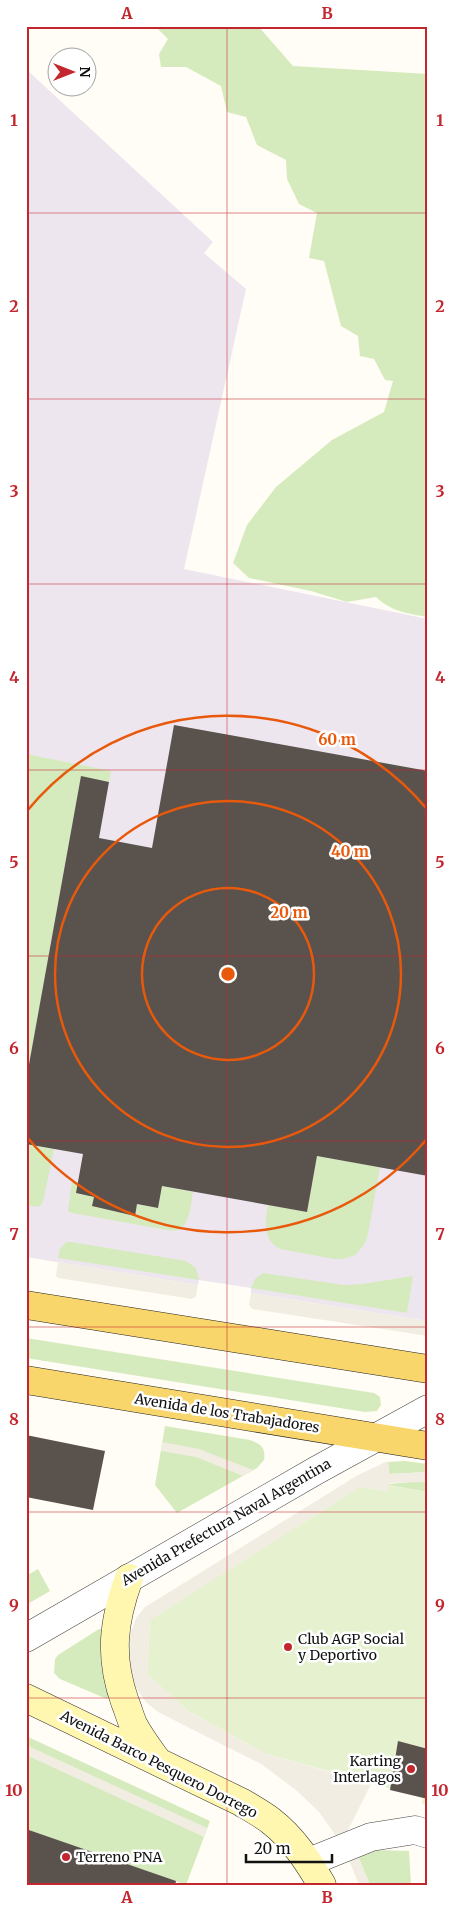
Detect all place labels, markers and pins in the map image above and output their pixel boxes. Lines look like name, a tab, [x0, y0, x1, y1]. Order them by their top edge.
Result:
centre of rings	[219, 965, 237, 983]
place label: Club AGP Social y Deportivo	[298, 1630, 405, 1664]
marker: Club AGP Social y Deportivo	[282, 1641, 294, 1653]
place label: Karting Interlagos	[333, 1752, 402, 1786]
marker: Karting Interlagos	[405, 1763, 417, 1775]
place label: Terreno PNA	[76, 1848, 162, 1866]
marker: Terreno PNA	[60, 1851, 72, 1863]

